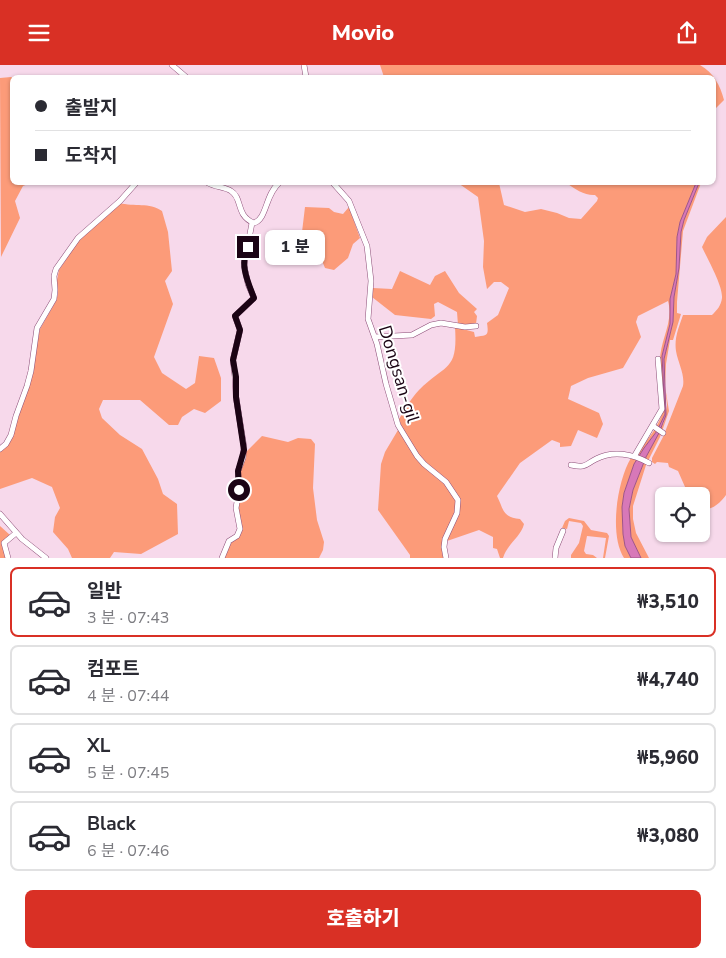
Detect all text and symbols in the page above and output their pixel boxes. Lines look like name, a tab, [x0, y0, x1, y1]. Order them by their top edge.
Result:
text: Movio	[332, 18, 394, 48]
icon: menu	[25, 19, 53, 47]
icon: share	[673, 19, 701, 47]
text: 출발지	[65, 95, 117, 121]
text: 도착지	[65, 143, 117, 169]
callout: 1 분	[266, 229, 326, 265]
route end	[237, 236, 259, 258]
text: 1 분	[281, 236, 309, 258]
street label: Dongsan-gil	[373, 322, 425, 426]
route start	[228, 479, 250, 501]
map controls	[655, 487, 710, 542]
button: locate	[655, 487, 710, 542]
text: 일반	[87, 578, 122, 604]
icon: car	[27, 580, 72, 625]
text: ₩3,510	[637, 589, 699, 615]
text: 3 분 · 07:43	[87, 607, 169, 629]
text: 컴포트	[87, 656, 139, 682]
icon: car	[27, 658, 72, 703]
text: ₩4,740	[637, 667, 699, 693]
text: 4 분 · 07:44	[87, 685, 169, 707]
text: XL	[87, 733, 110, 759]
icon: car	[27, 736, 72, 781]
text: ₩5,960	[637, 745, 699, 771]
text: 5 분 · 07:45	[87, 762, 169, 784]
text: Black	[87, 811, 136, 837]
icon: car	[27, 814, 72, 859]
text: ₩3,080	[637, 823, 699, 849]
text: 6 분 · 07:46	[87, 840, 169, 862]
button: 호출하기	[25, 890, 701, 948]

